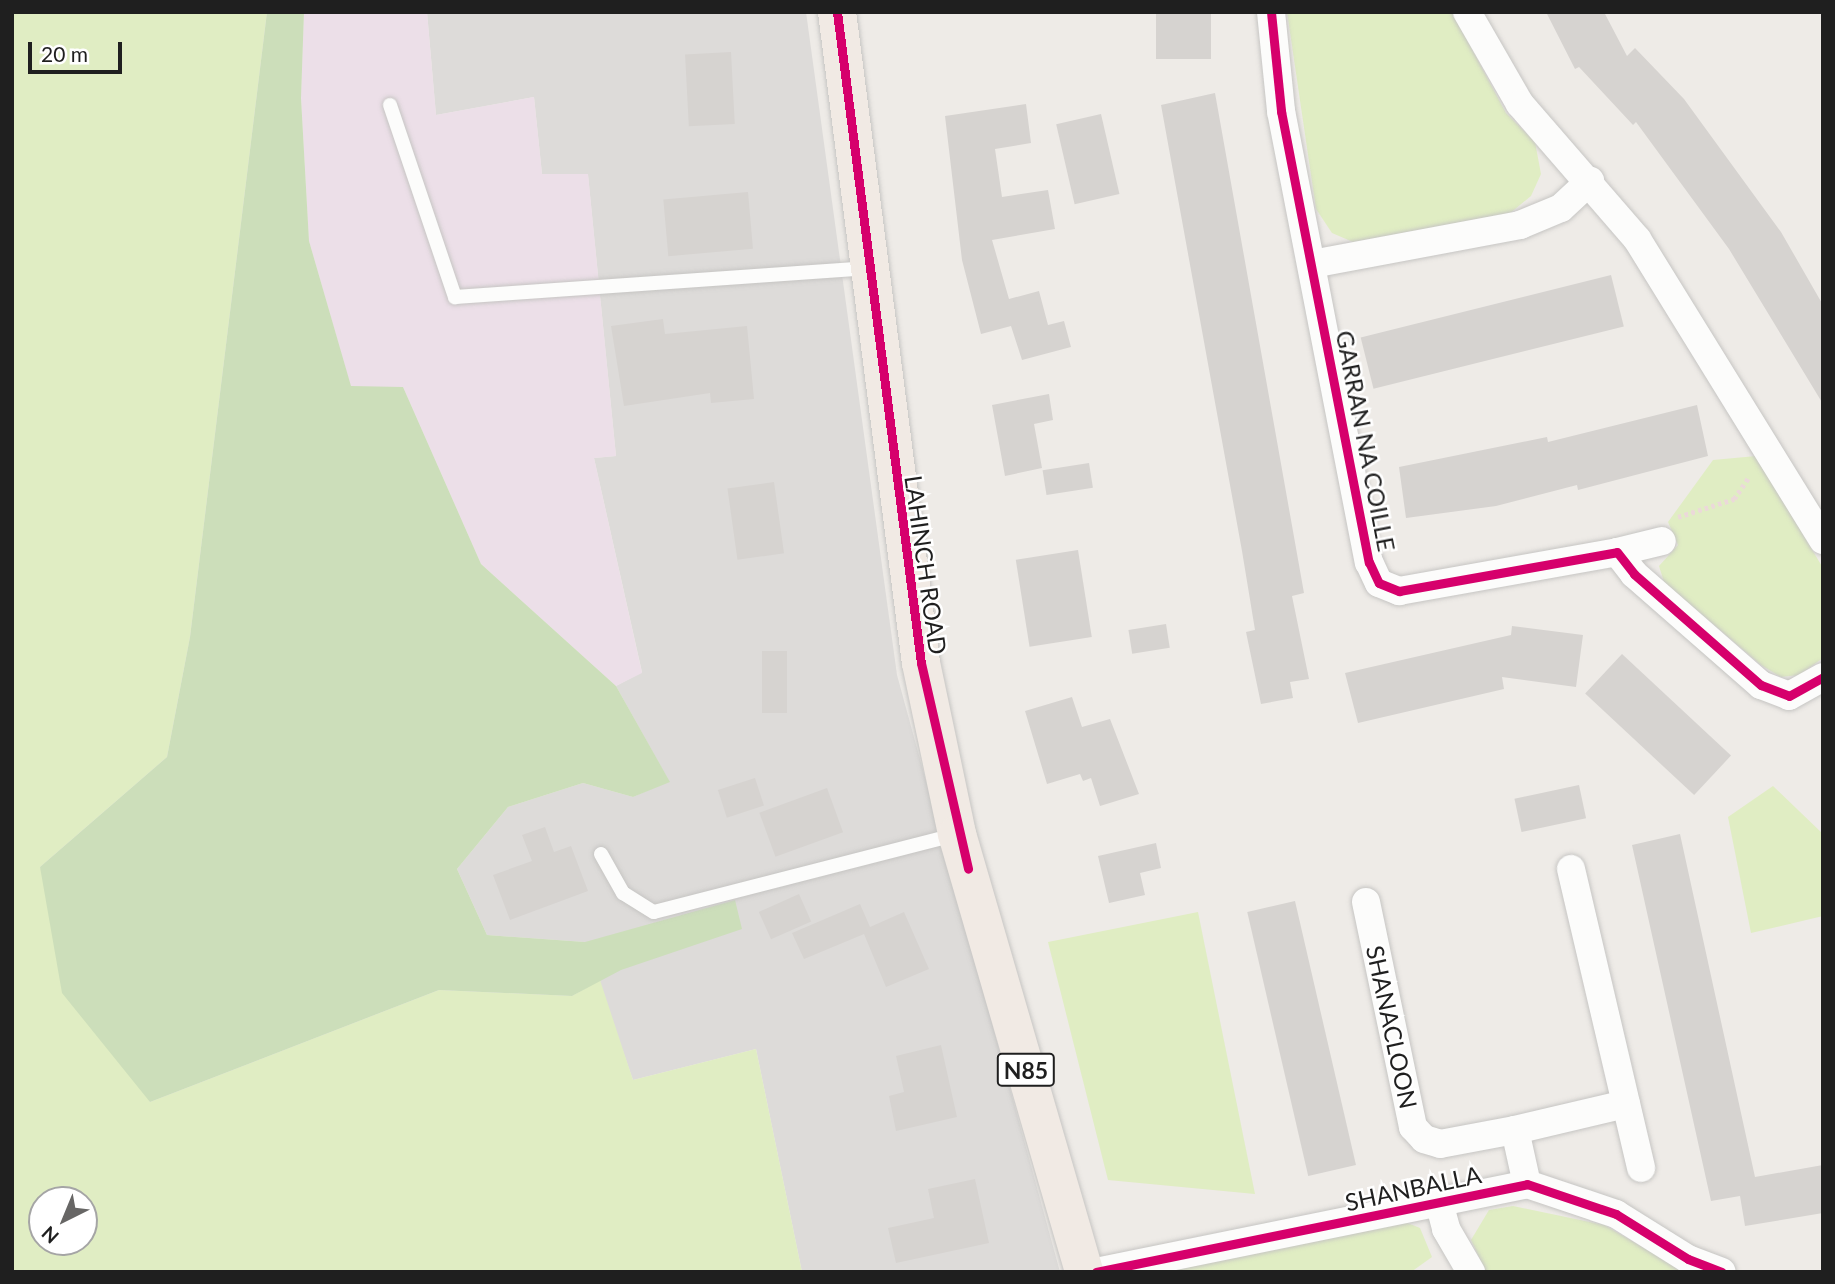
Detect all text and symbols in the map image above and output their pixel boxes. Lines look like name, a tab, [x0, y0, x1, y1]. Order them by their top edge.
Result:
scale bar	[32, 28, 126, 72]
text: 20 m	[41, 41, 88, 66]
street label: GARRAN NA COILLE	[1330, 328, 1402, 554]
street label: LAHINCH ROAD	[899, 474, 953, 656]
street label: SHANACLOON	[1361, 943, 1423, 1111]
road number: N85	[996, 1050, 1056, 1090]
street label: SHANBALLA	[1342, 1160, 1484, 1216]
north arrow	[28, 1186, 98, 1256]
text: N	[37, 1222, 63, 1249]

